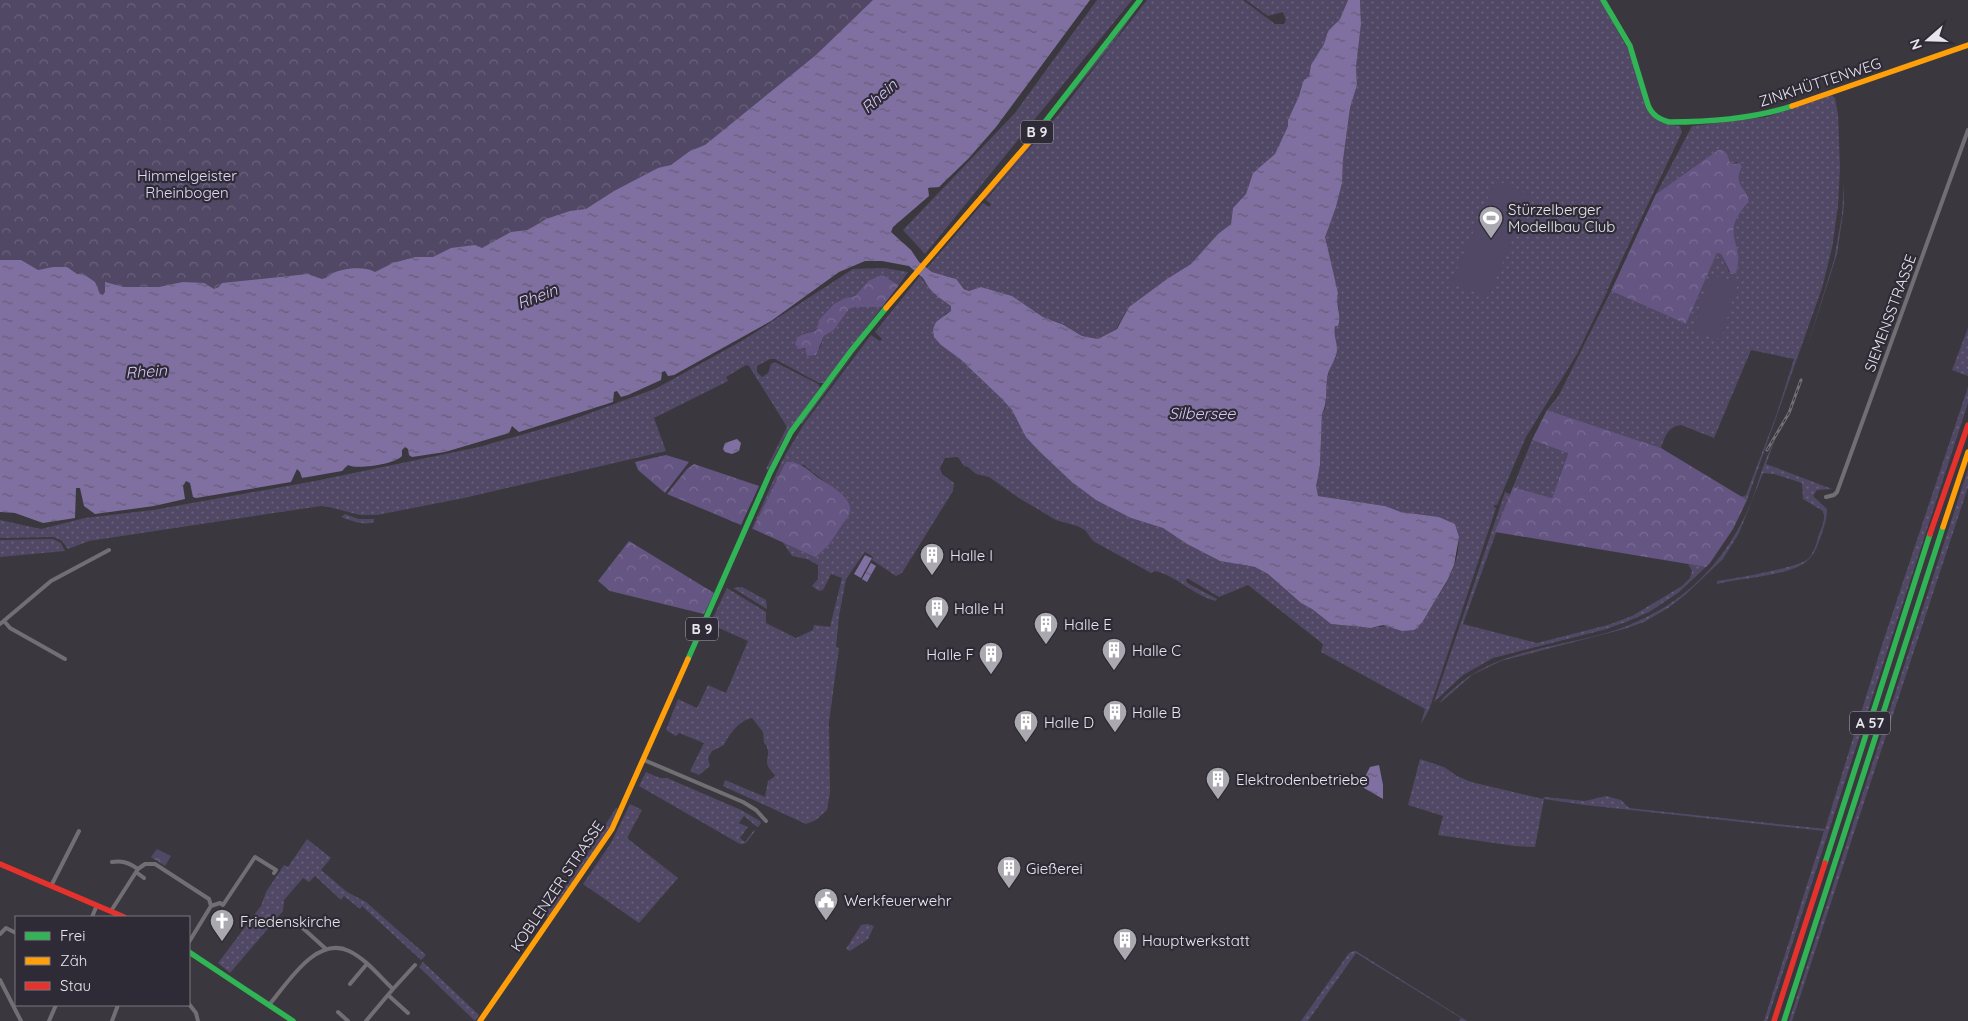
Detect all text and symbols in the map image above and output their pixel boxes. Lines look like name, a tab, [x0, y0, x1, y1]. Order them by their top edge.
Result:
north arrow	[1903, 15, 1953, 65]
text: N	[1906, 37, 1926, 52]
street label: ZINKHÜTTENWEG	[1756, 53, 1884, 111]
water label: Rhein	[857, 74, 902, 117]
road number: B 9	[1021, 120, 1053, 144]
park label: Himmelgeister Rheinbogen	[137, 166, 237, 202]
place label: Stürzelberger Modellbau Club	[1508, 200, 1615, 236]
sports icon: Stürzelberger Modellbau Club	[1478, 205, 1504, 239]
street label: SIEMENSSTRASSE	[1860, 252, 1920, 374]
water label: Rhein	[514, 279, 561, 313]
water label: Rhein	[125, 360, 168, 382]
water label: Silbersee	[1169, 403, 1236, 423]
building icon: Halle I	[919, 542, 945, 576]
place label: Halle I	[950, 546, 993, 565]
building icon: Halle H	[924, 595, 950, 629]
place label: Halle H	[954, 599, 1004, 618]
building icon: Halle E	[1033, 611, 1059, 645]
place label: Halle E	[1064, 615, 1112, 634]
road number: B 9	[686, 618, 718, 640]
building icon: Halle C	[1101, 637, 1127, 671]
building icon: Halle F	[978, 641, 1004, 675]
place label: Halle C	[1132, 641, 1181, 660]
place label: Halle F	[926, 645, 974, 664]
building icon: Halle B	[1102, 699, 1128, 733]
place label: Halle B	[1132, 703, 1181, 722]
building icon: Halle D	[1013, 709, 1039, 743]
road number: A 57	[1850, 711, 1890, 734]
place label: Halle D	[1044, 713, 1094, 732]
building icon: Elektrodenbetriebe	[1205, 766, 1231, 800]
place label: Elektrodenbetriebe	[1236, 770, 1368, 789]
street label: KOBLENZER STRASSE	[506, 817, 608, 955]
building icon: Gießerei	[996, 855, 1022, 889]
place label: Gießerei	[1026, 859, 1083, 878]
public building icon: Werkfeuerwehr	[813, 887, 839, 921]
place label: Werkfeuerwehr	[844, 891, 952, 910]
church icon: Friedenskirche	[209, 908, 235, 942]
place label: Friedenskirche	[240, 912, 341, 931]
legend	[15, 916, 190, 1006]
text: Frei	[60, 926, 86, 945]
building icon: Hauptwerkstatt	[1112, 927, 1138, 961]
place label: Hauptwerkstatt	[1142, 931, 1250, 950]
text: Zäh	[60, 951, 87, 970]
text: Stau	[60, 976, 91, 995]

